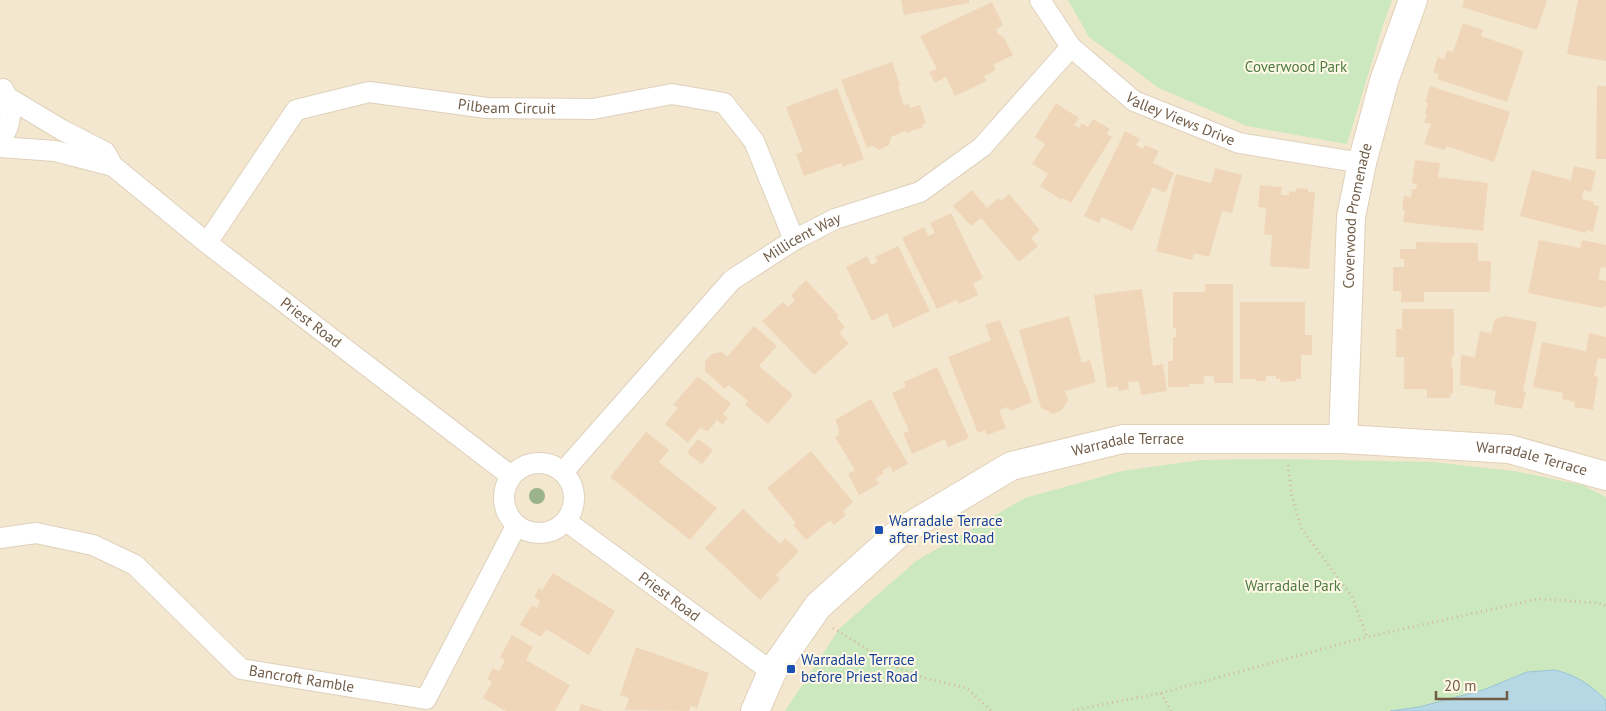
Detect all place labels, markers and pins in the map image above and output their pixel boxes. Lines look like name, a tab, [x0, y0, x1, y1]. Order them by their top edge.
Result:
place label: Warradale Terrace after Priest Road	[889, 511, 1003, 547]
marker: Warradale Terrace after Priest Road	[873, 524, 885, 536]
place label: Warradale Terrace before Priest Road	[801, 650, 918, 686]
marker: Warradale Terrace before Priest Road	[785, 663, 797, 675]

